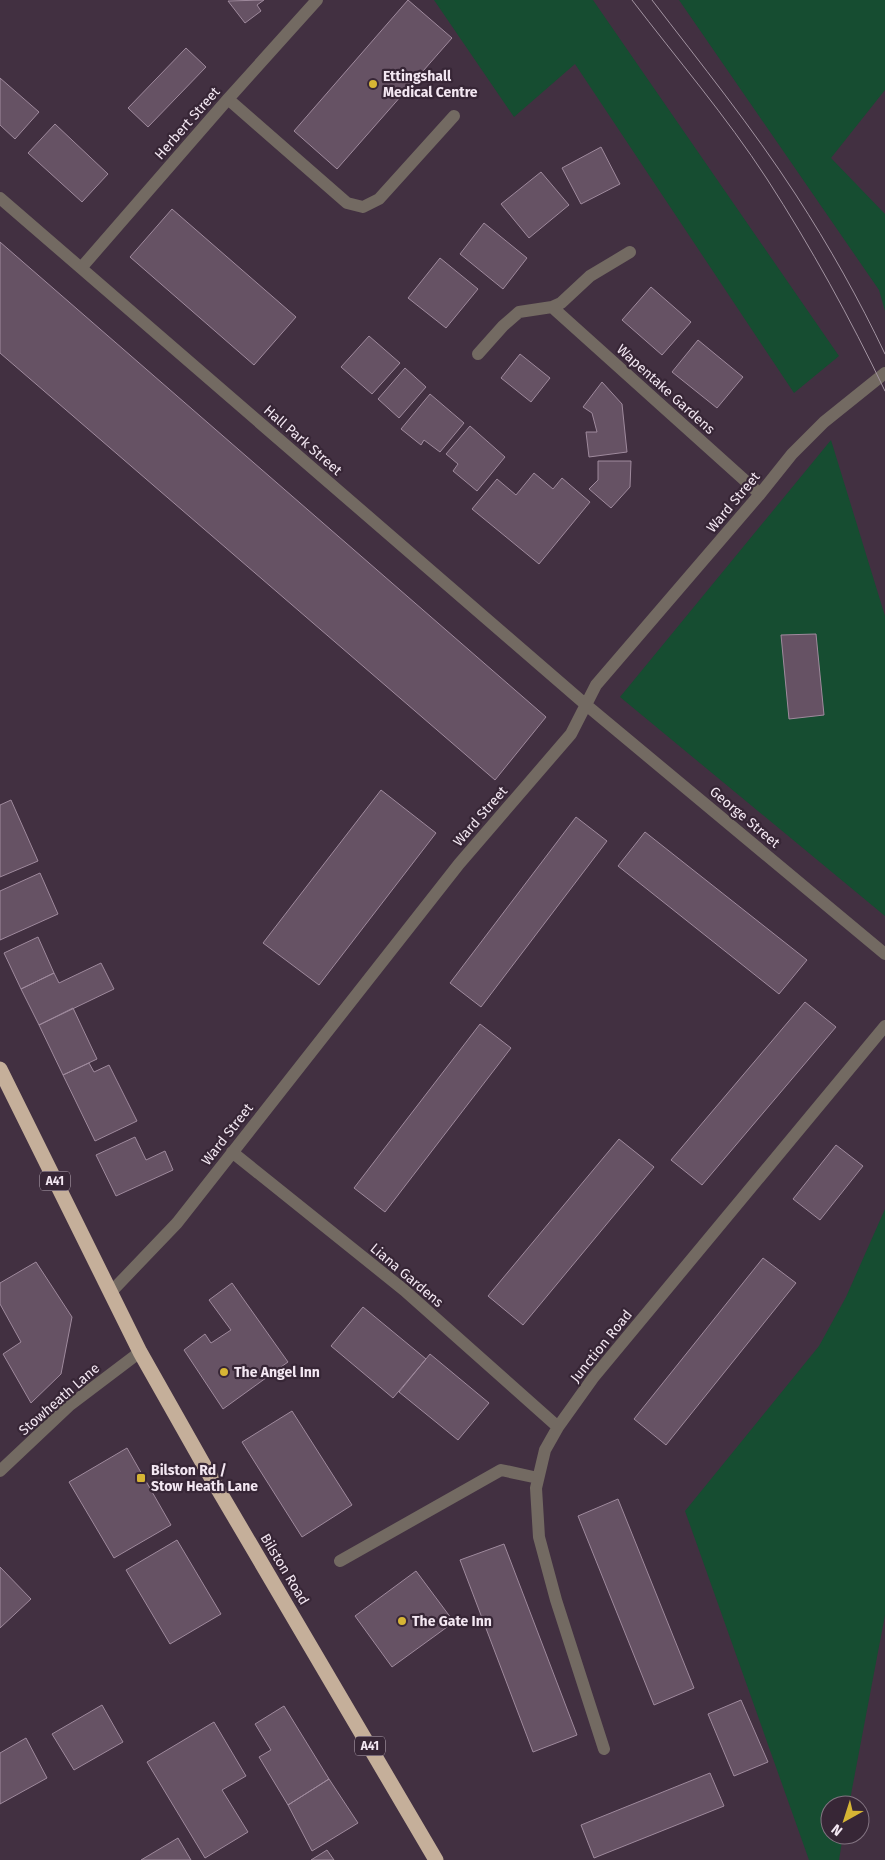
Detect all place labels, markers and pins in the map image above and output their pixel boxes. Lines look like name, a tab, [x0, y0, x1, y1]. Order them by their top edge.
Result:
place label: Ettingshall Medical Centre	[383, 68, 478, 101]
marker: Ettingshall Medical Centre	[367, 78, 379, 90]
place label: The Angel Inn	[234, 1364, 320, 1381]
marker: The Angel Inn	[218, 1366, 230, 1378]
place label: Bilston Rd / Stow Heath Lane	[151, 1462, 258, 1495]
marker: Bilston Rd / Stow Heath Lane	[135, 1472, 147, 1484]
place label: The Gate Inn	[412, 1613, 492, 1630]
marker: The Gate Inn	[396, 1615, 408, 1627]

